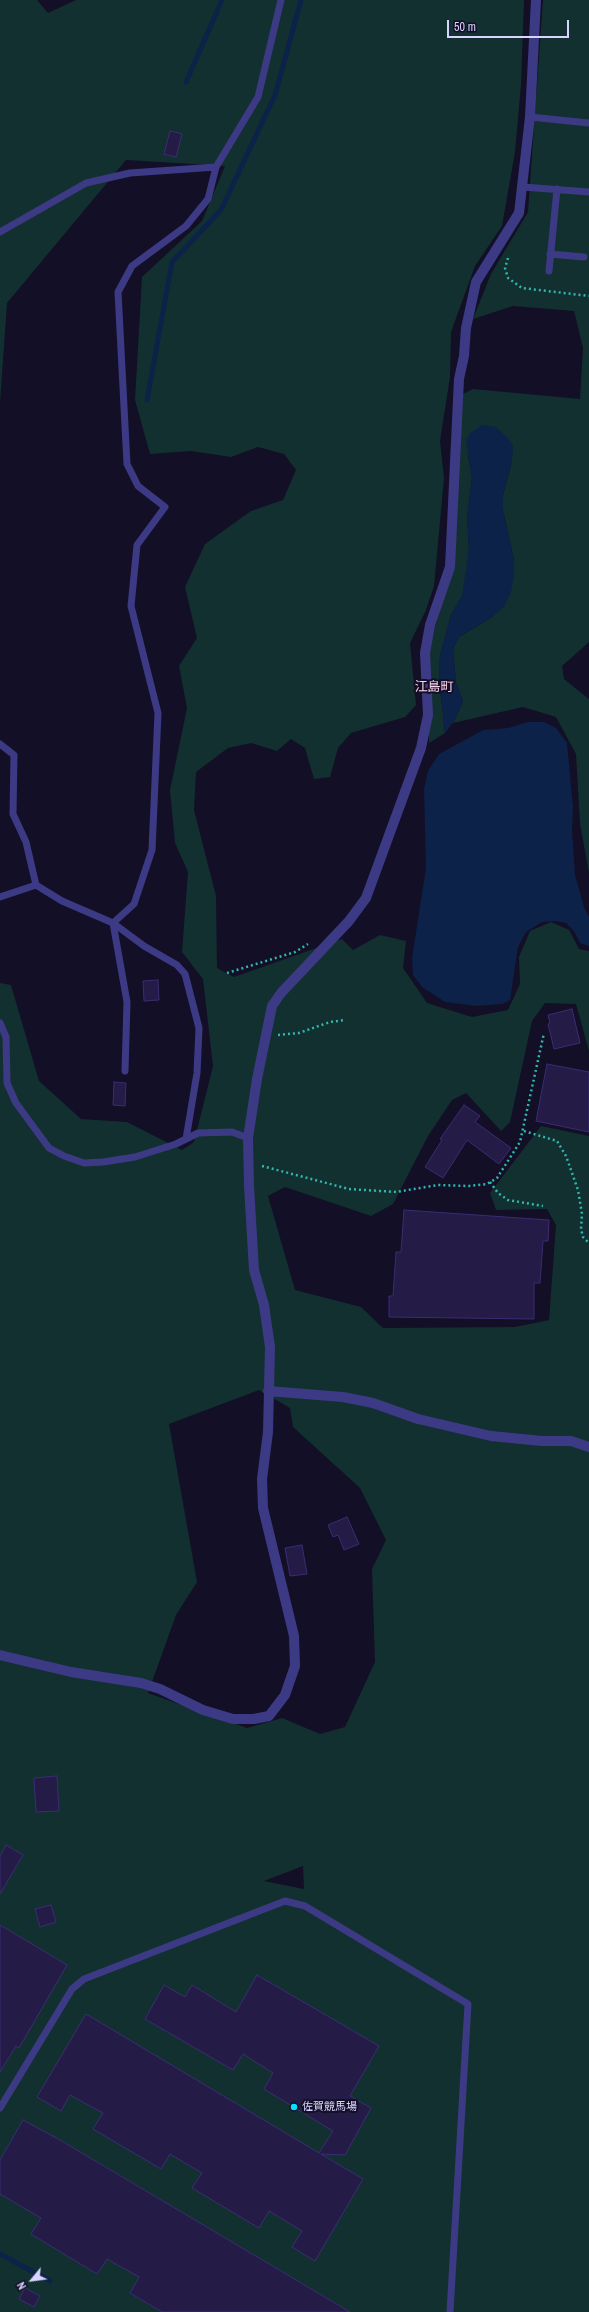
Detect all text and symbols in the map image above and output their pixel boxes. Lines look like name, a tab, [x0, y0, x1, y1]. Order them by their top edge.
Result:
scale bar	[449, 12, 571, 38]
text: 50 m	[454, 19, 476, 35]
district label: 江島町	[415, 680, 453, 696]
place label: 佐賀競馬場	[302, 2100, 357, 2114]
marker: 佐賀競馬場	[289, 2102, 299, 2112]
north arrow	[12, 2260, 52, 2300]
text: N	[14, 2280, 29, 2292]

